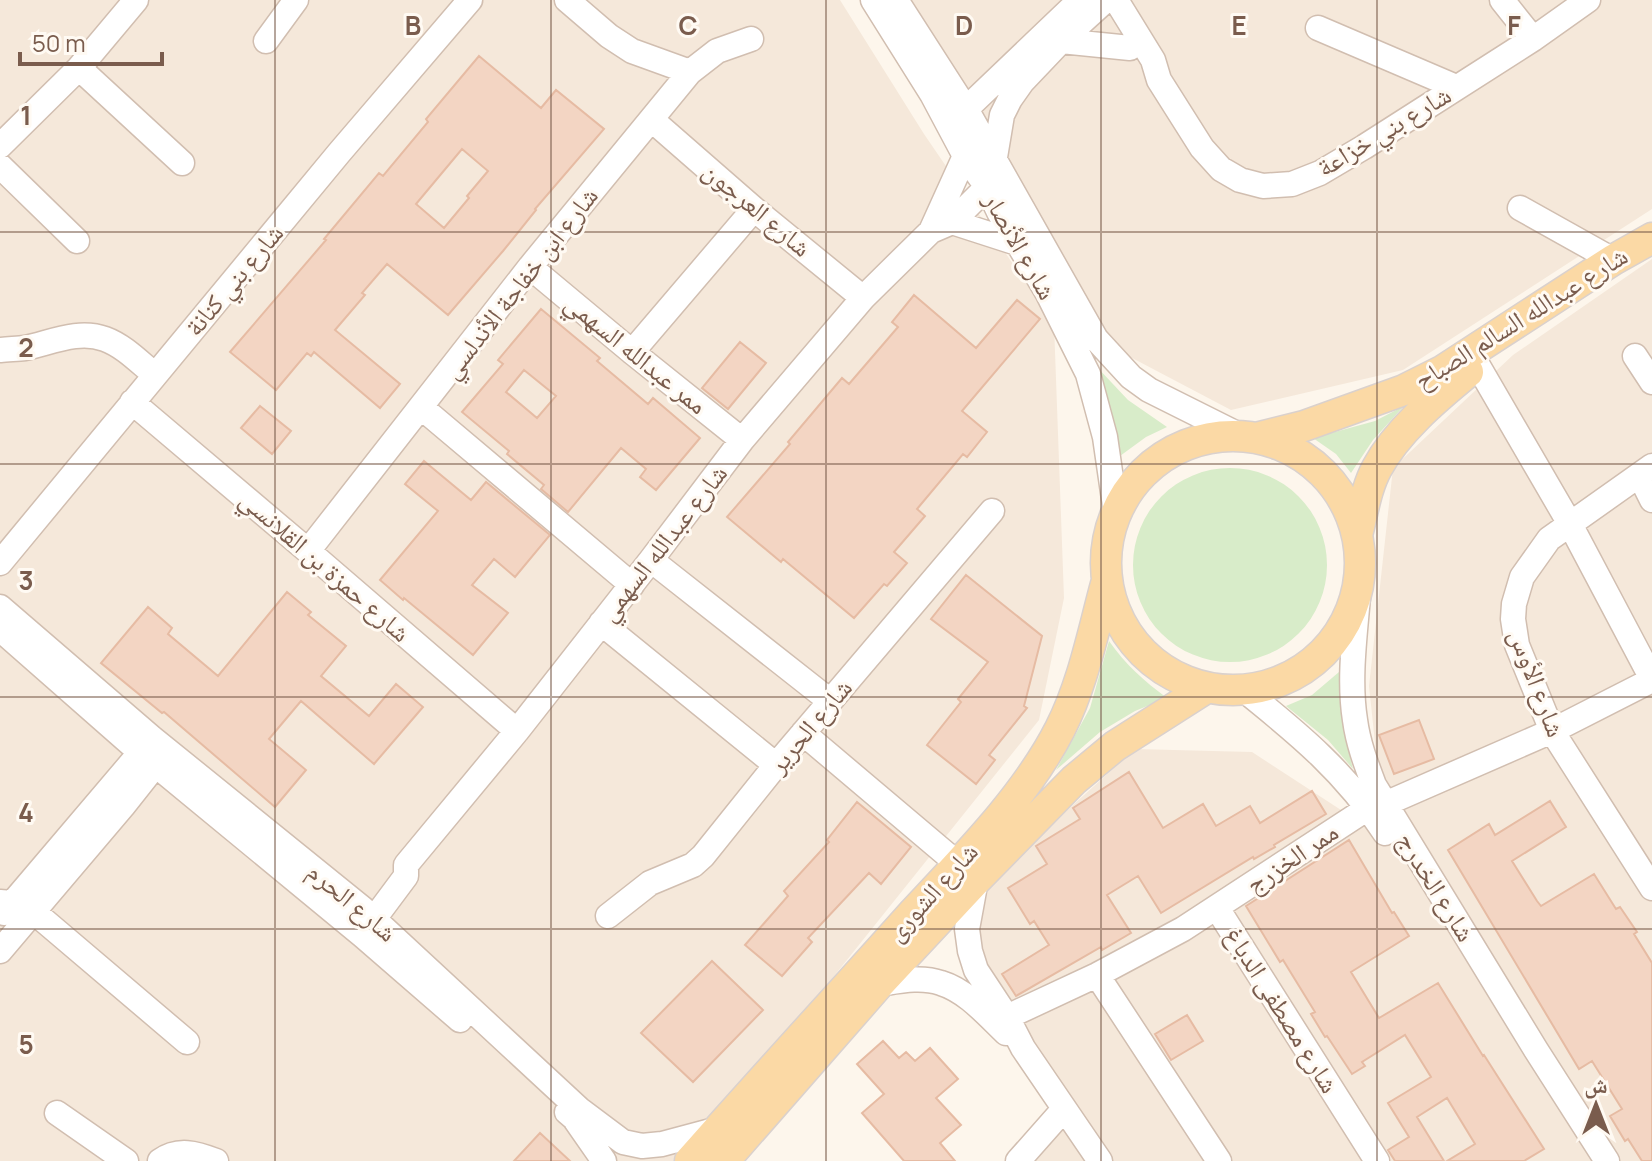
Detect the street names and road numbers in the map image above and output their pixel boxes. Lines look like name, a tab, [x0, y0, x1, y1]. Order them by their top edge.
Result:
street label: شارع بني خزاعة	[1310, 76, 1459, 187]
street label: شارع العرجون	[696, 152, 820, 264]
street label: شارع ابن خفاجة الأندلسي	[433, 179, 609, 388]
street label: شارع الأنصار	[975, 184, 1066, 306]
street label: شارع بني كنانة	[176, 216, 294, 345]
street label: شارع عبدالله السالم الصباح	[1407, 237, 1634, 397]
street label: ممر عبدالله السهمي	[555, 285, 715, 425]
street label: شارع عبدالله السهمي	[589, 456, 738, 631]
street label: شارع حمزة بن القلانسي	[230, 481, 419, 652]
street label: شارع الأوس	[1501, 624, 1575, 742]
street label: شارع الحرير	[758, 670, 860, 781]
street label: ممر الخزرج	[1238, 813, 1345, 901]
street label: شارع الخدرج	[1389, 825, 1485, 948]
street label: شارع الشورى	[877, 834, 985, 949]
street label: شارع الحرم	[299, 853, 405, 950]
street label: شارع مصطفى الدباغ	[1217, 920, 1348, 1099]

